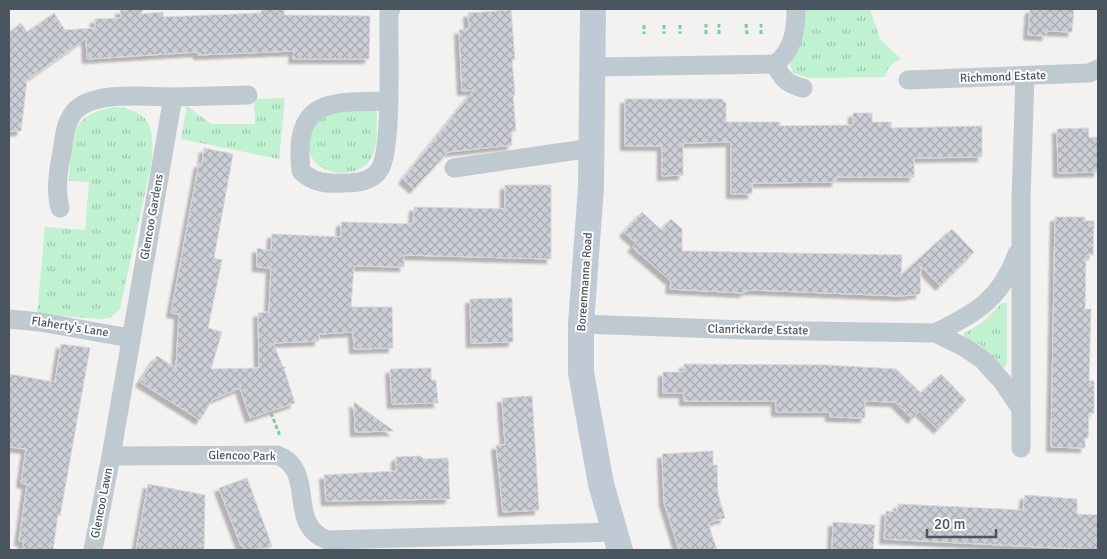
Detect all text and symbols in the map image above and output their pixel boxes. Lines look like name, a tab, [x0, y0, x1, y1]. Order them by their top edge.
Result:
street label: Richmond Estate	[960, 68, 1046, 86]
street label: Glencoo Gardens	[137, 173, 167, 261]
street label: Boreenmanna Road	[574, 232, 596, 332]
street label: Flaherty's Lane	[30, 313, 110, 341]
street label: Clanrickarde Estate	[708, 322, 808, 338]
street label: Glencoo Park	[208, 448, 276, 464]
street label: Glencoo Lawn	[88, 466, 116, 540]
scale bar	[927, 506, 996, 538]
text: 20 m	[934, 515, 965, 533]

